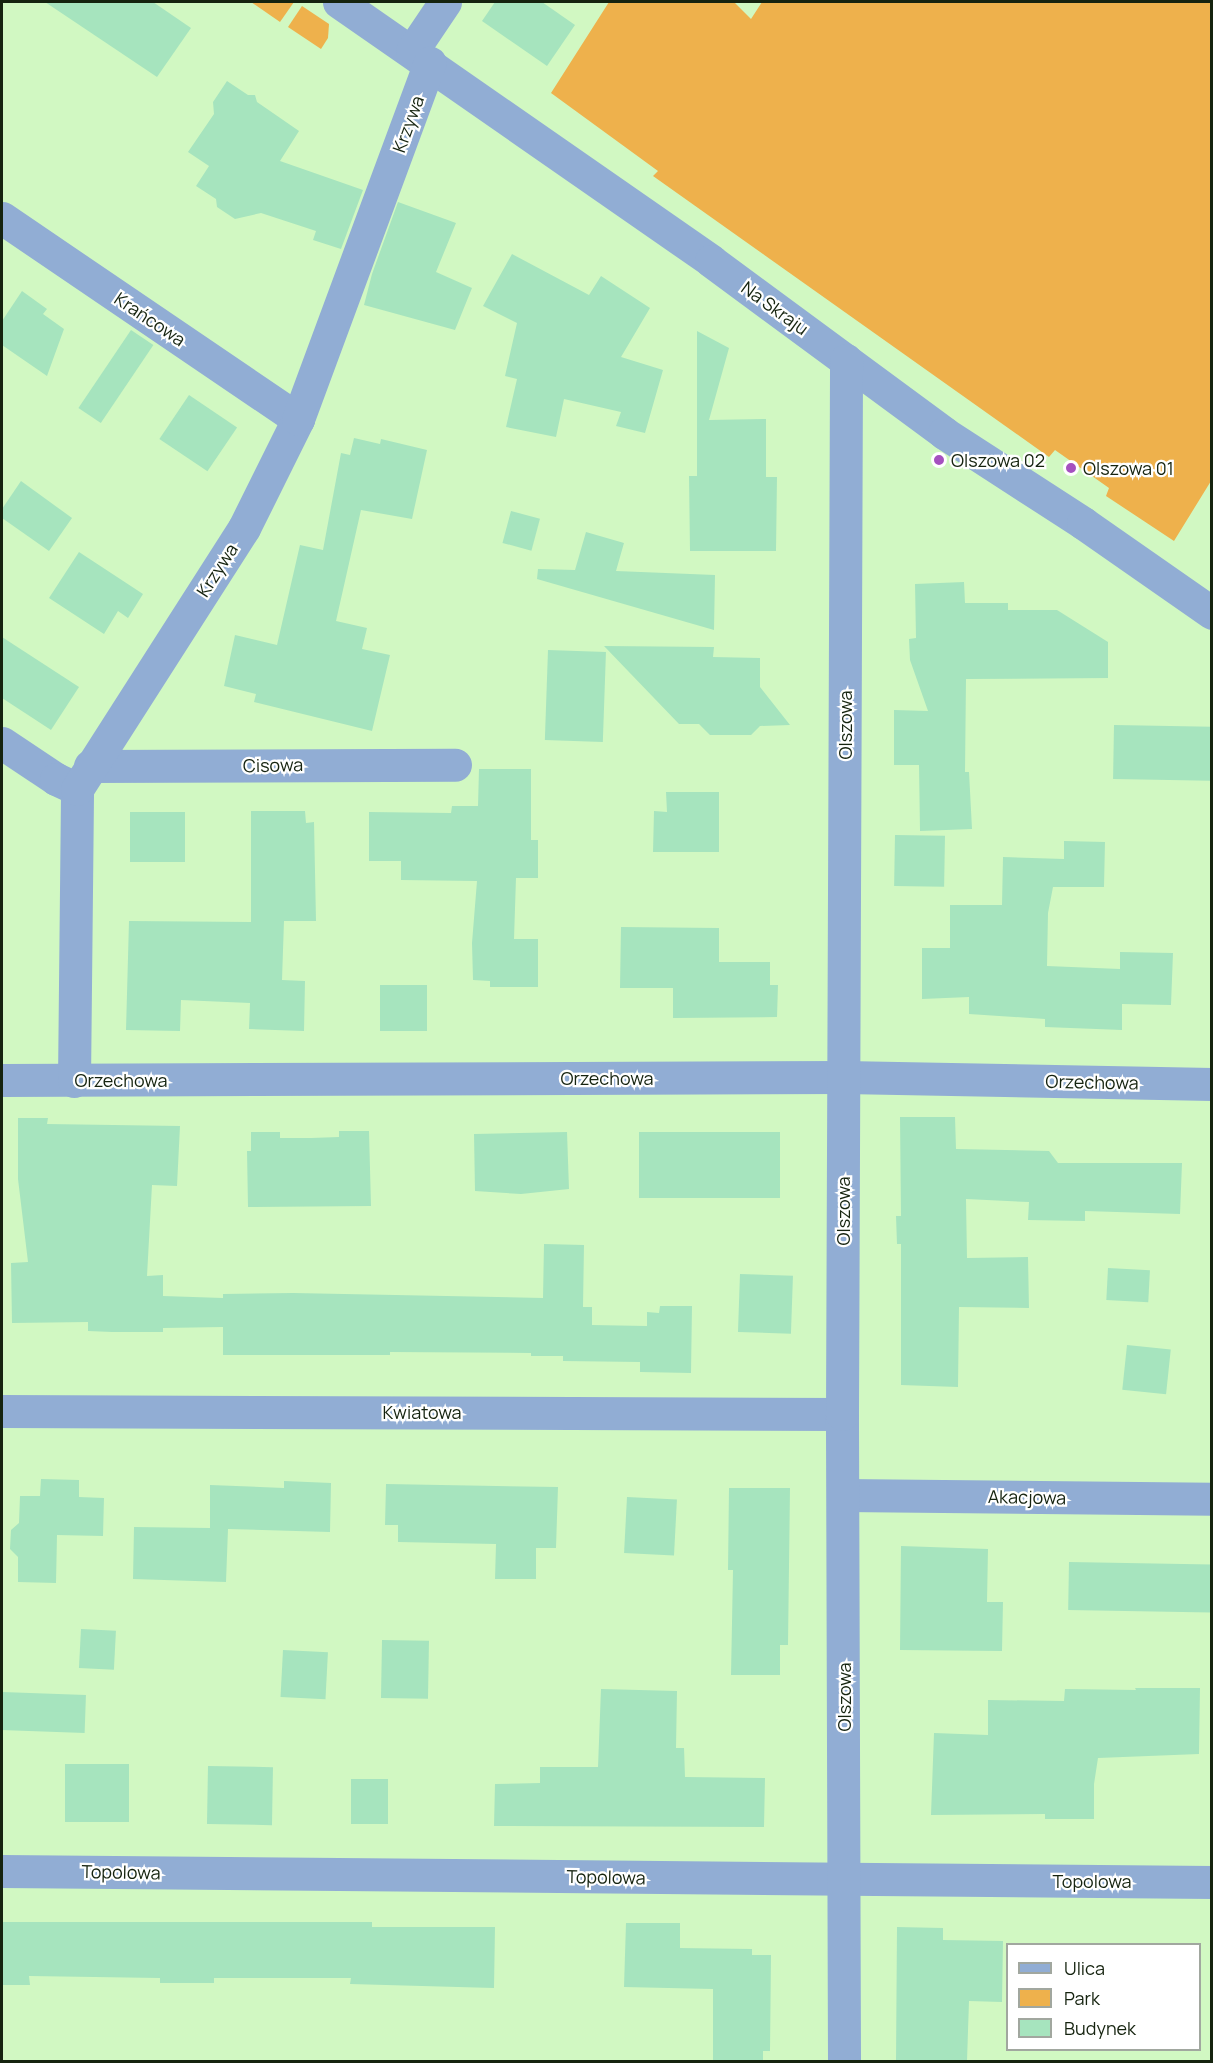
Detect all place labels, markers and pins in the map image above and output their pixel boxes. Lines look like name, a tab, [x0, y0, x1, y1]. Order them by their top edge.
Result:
place label: Olszowa 02	[951, 449, 1045, 471]
marker: Olszowa 02	[932, 453, 946, 467]
place label: Olszowa 01	[1083, 457, 1174, 479]
marker: Olszowa 01	[1064, 461, 1078, 475]

